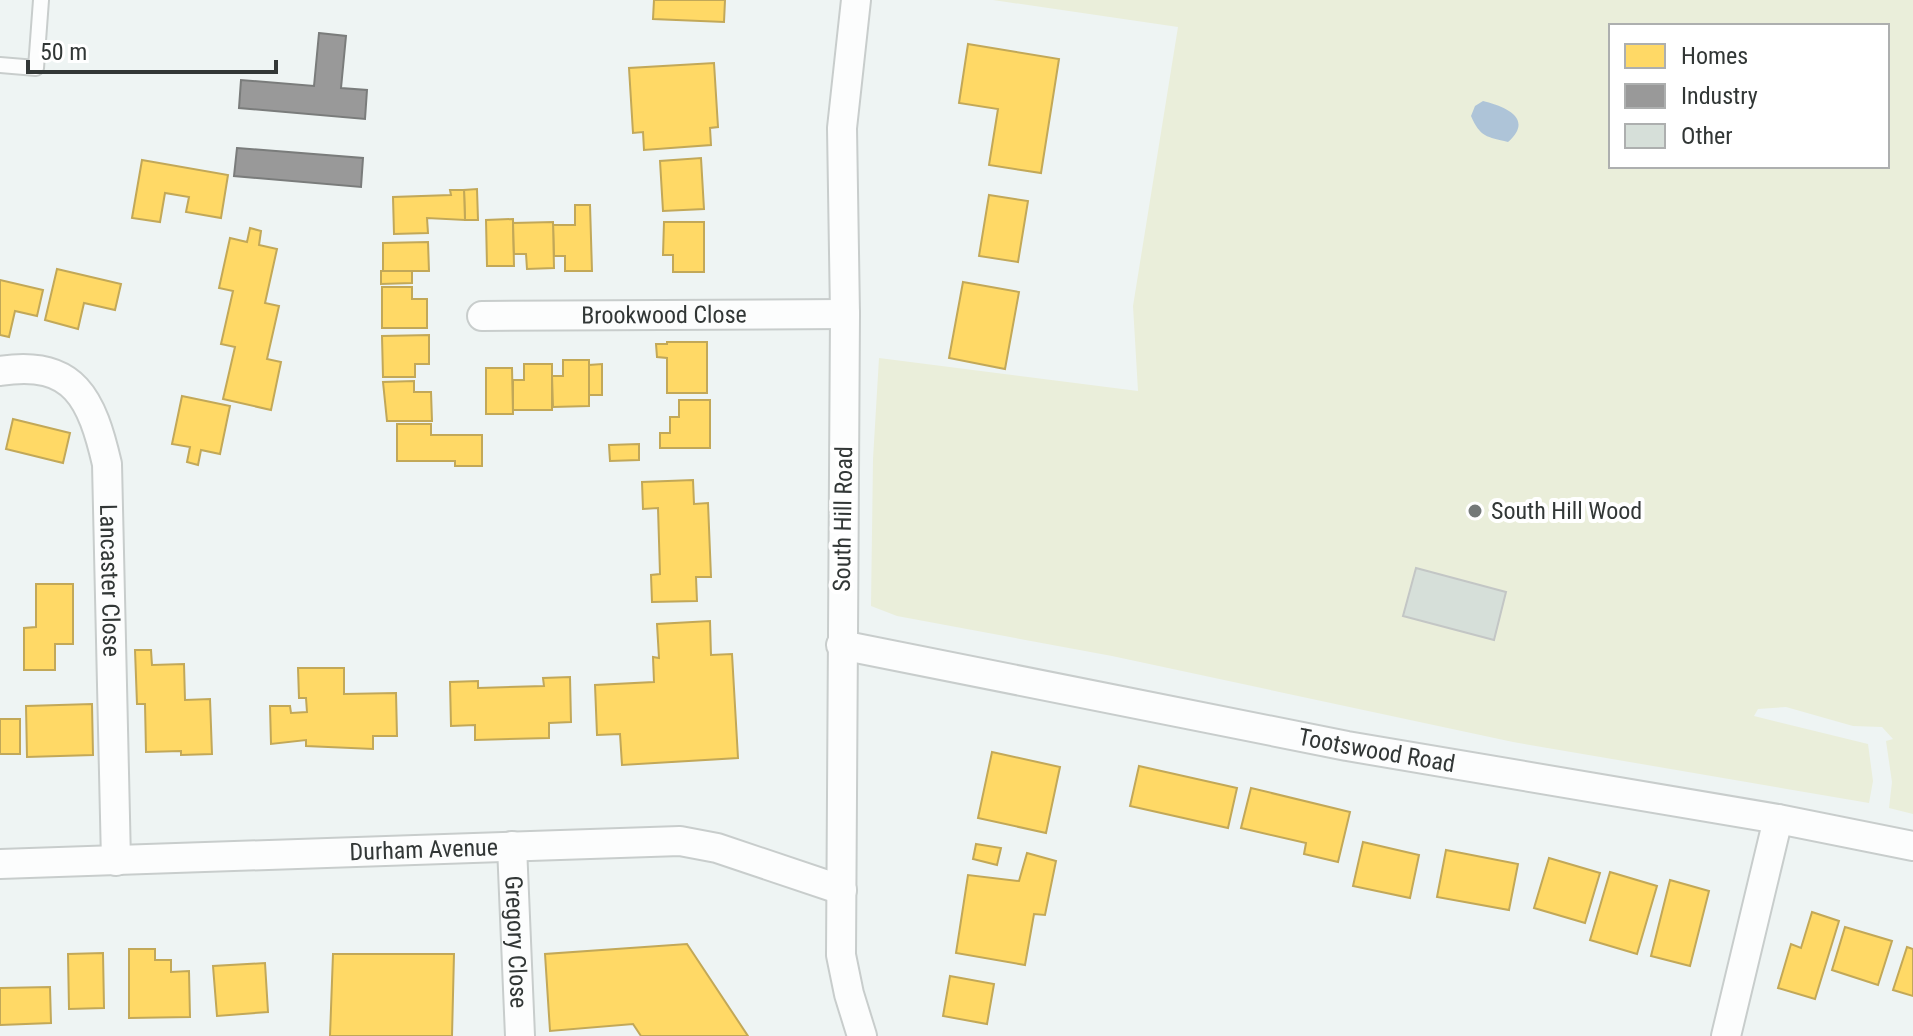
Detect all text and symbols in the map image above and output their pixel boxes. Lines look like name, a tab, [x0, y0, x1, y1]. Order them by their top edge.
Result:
scale bar	[28, 24, 276, 74]
legend	[1609, 24, 1889, 168]
text: 50 m	[40, 38, 87, 66]
text: Homes	[1681, 42, 1748, 70]
text: Industry	[1681, 82, 1758, 110]
text: Other	[1681, 122, 1733, 150]
street label: Brookwood Close	[581, 301, 747, 329]
street label: South Hill Road	[828, 446, 858, 592]
place label: South Hill Wood	[1491, 497, 1642, 525]
marker: South Hill Wood	[1466, 502, 1484, 520]
street label: Lancaster Close	[94, 504, 125, 657]
street label: Tootswood Road	[1296, 723, 1457, 778]
street label: Durham Avenue	[349, 833, 498, 866]
street label: Gregory Close	[499, 875, 533, 1009]

